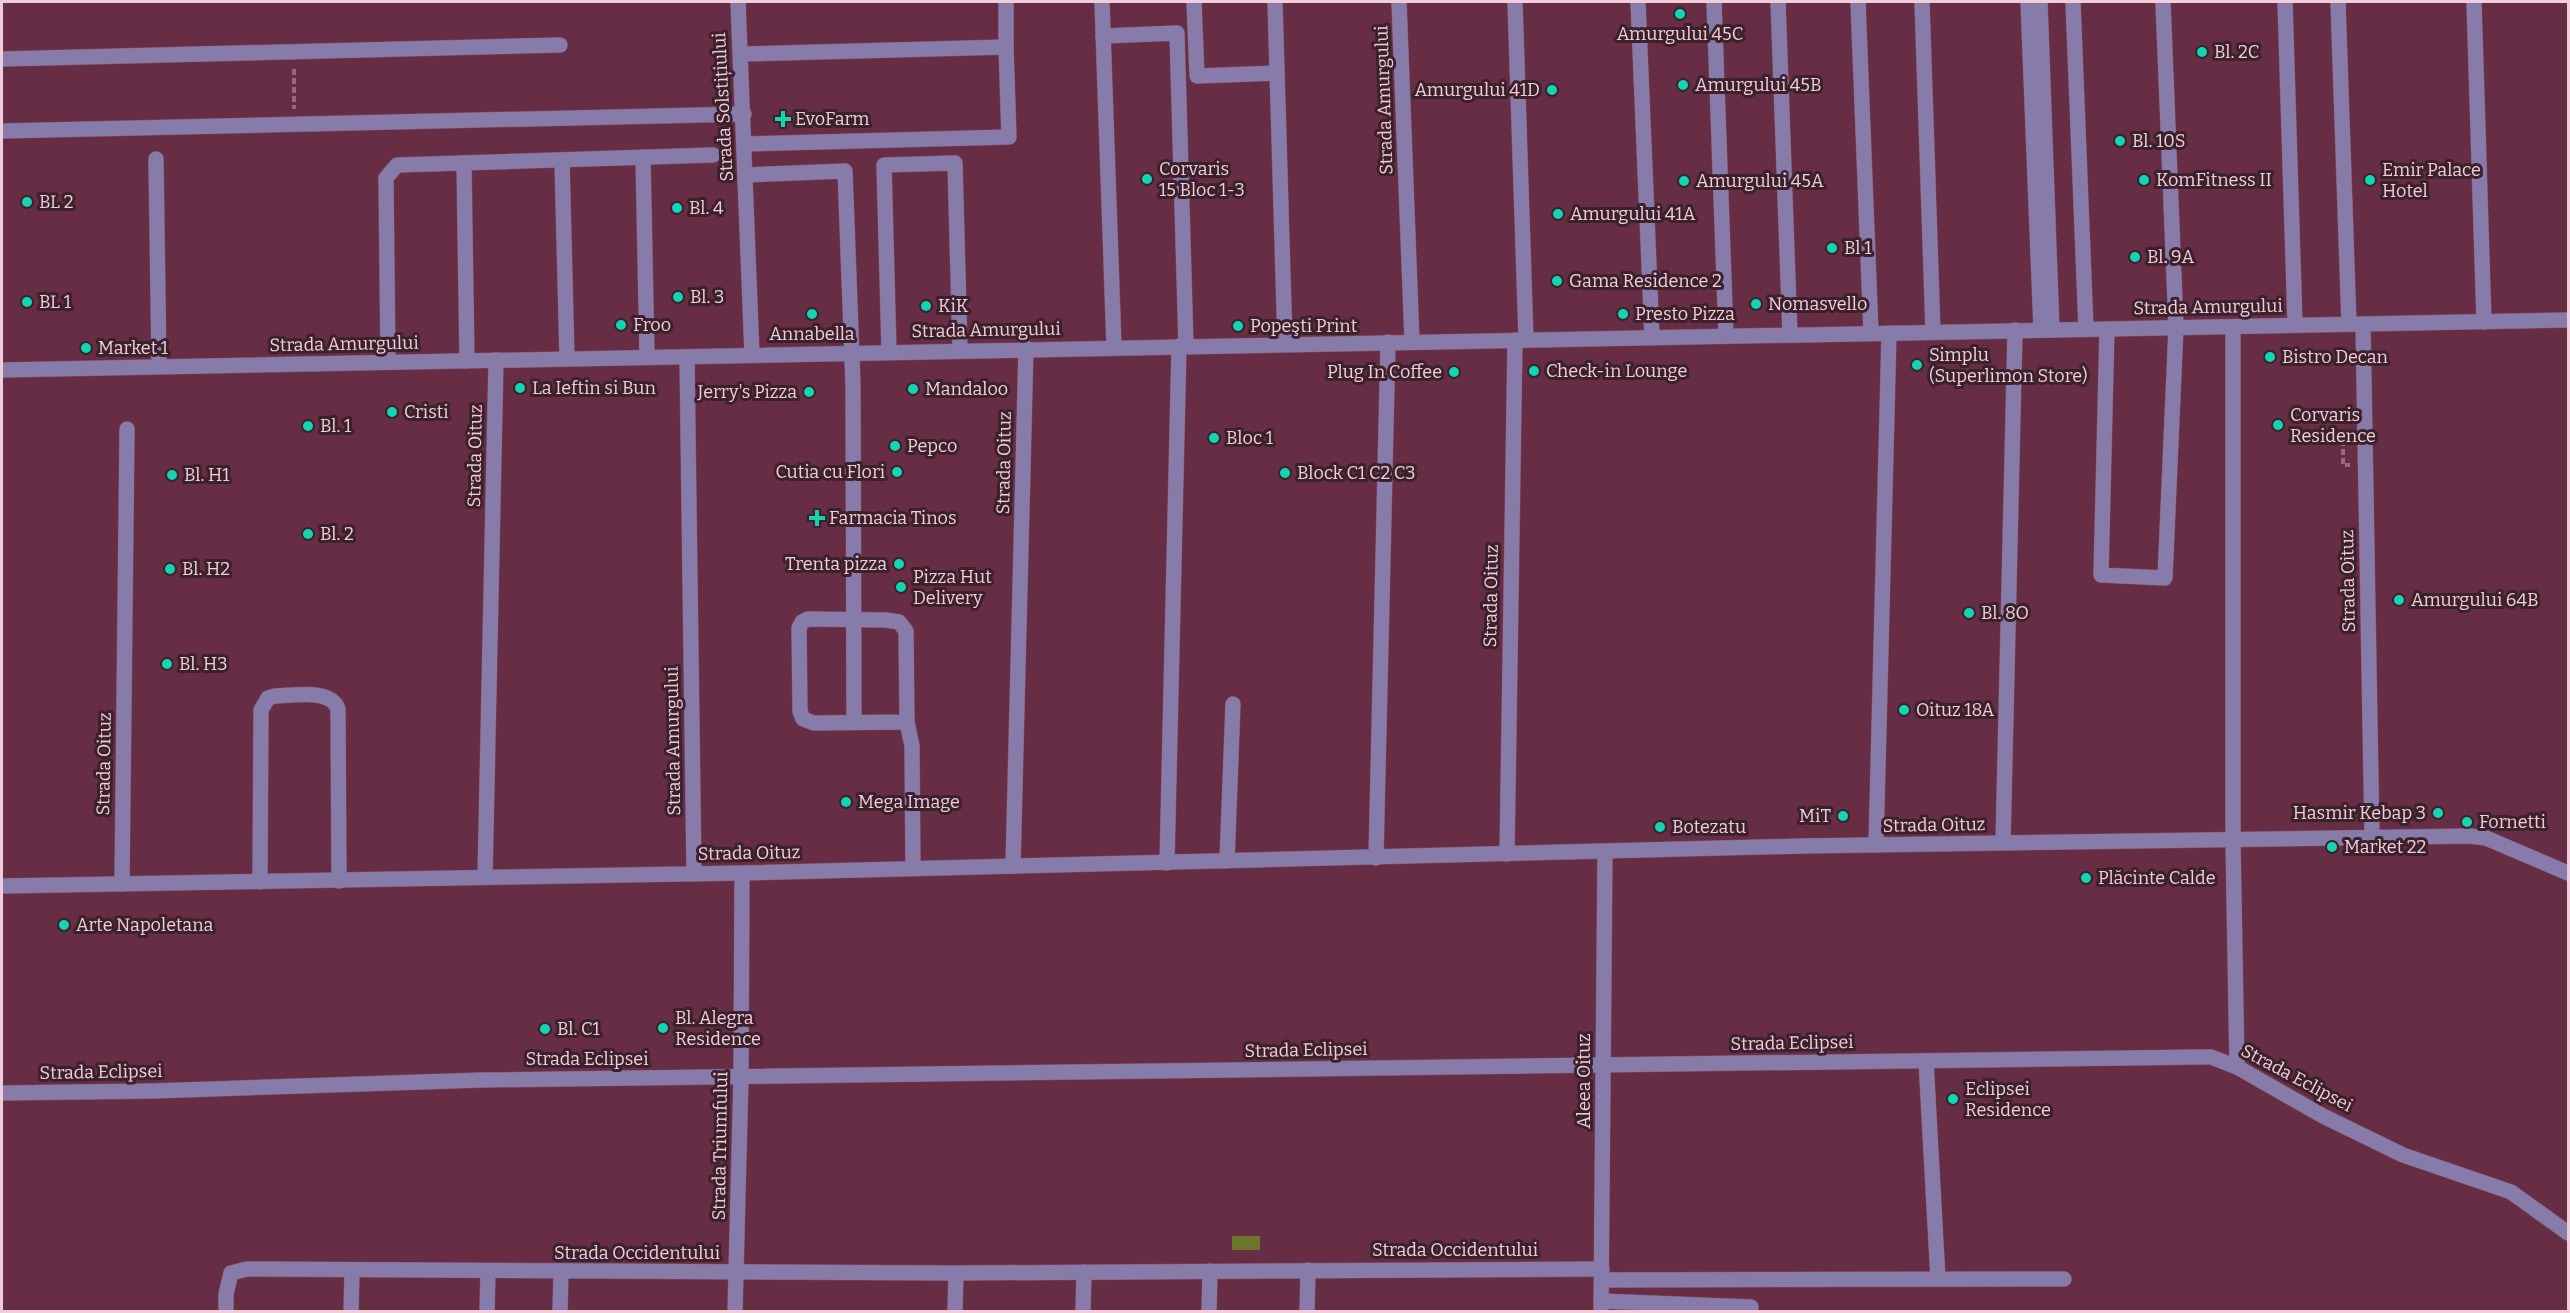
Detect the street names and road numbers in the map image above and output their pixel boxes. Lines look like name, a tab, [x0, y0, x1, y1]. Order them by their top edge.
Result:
street label: Strada Amurgului	[1370, 25, 1398, 175]
street label: Strada Solstițiului	[708, 32, 738, 182]
street label: Strada Amurgului	[2133, 295, 2283, 319]
street label: Strada Amurgului	[911, 318, 1061, 342]
street label: Strada Amurgului	[269, 332, 419, 356]
street label: Strada Oituz	[463, 404, 487, 508]
street label: Strada Oituz	[992, 411, 1016, 515]
street label: Strada Oituz	[2336, 529, 2360, 633]
street label: Strada Oituz	[1479, 544, 1503, 648]
street label: Strada Amurgului	[661, 666, 685, 816]
street label: Strada Oituz	[92, 712, 116, 816]
street label: Strada Oituz	[1882, 813, 1986, 837]
street label: Strada Oituz	[697, 841, 801, 865]
street label: Strada Eclipsei	[1730, 1031, 1854, 1055]
street label: Aleea Oituz	[1573, 1033, 1595, 1129]
street label: Strada Eclipsei	[1244, 1038, 1368, 1062]
street label: Strada Eclipsei	[2237, 1039, 2357, 1117]
street label: Strada Eclipsei	[525, 1048, 649, 1070]
street label: Strada Eclipsei	[39, 1060, 163, 1084]
street label: Strada Triumfului	[708, 1071, 732, 1221]
street label: Strada Occidentului	[1372, 1239, 1538, 1261]
street label: Strada Occidentului	[554, 1242, 720, 1264]

